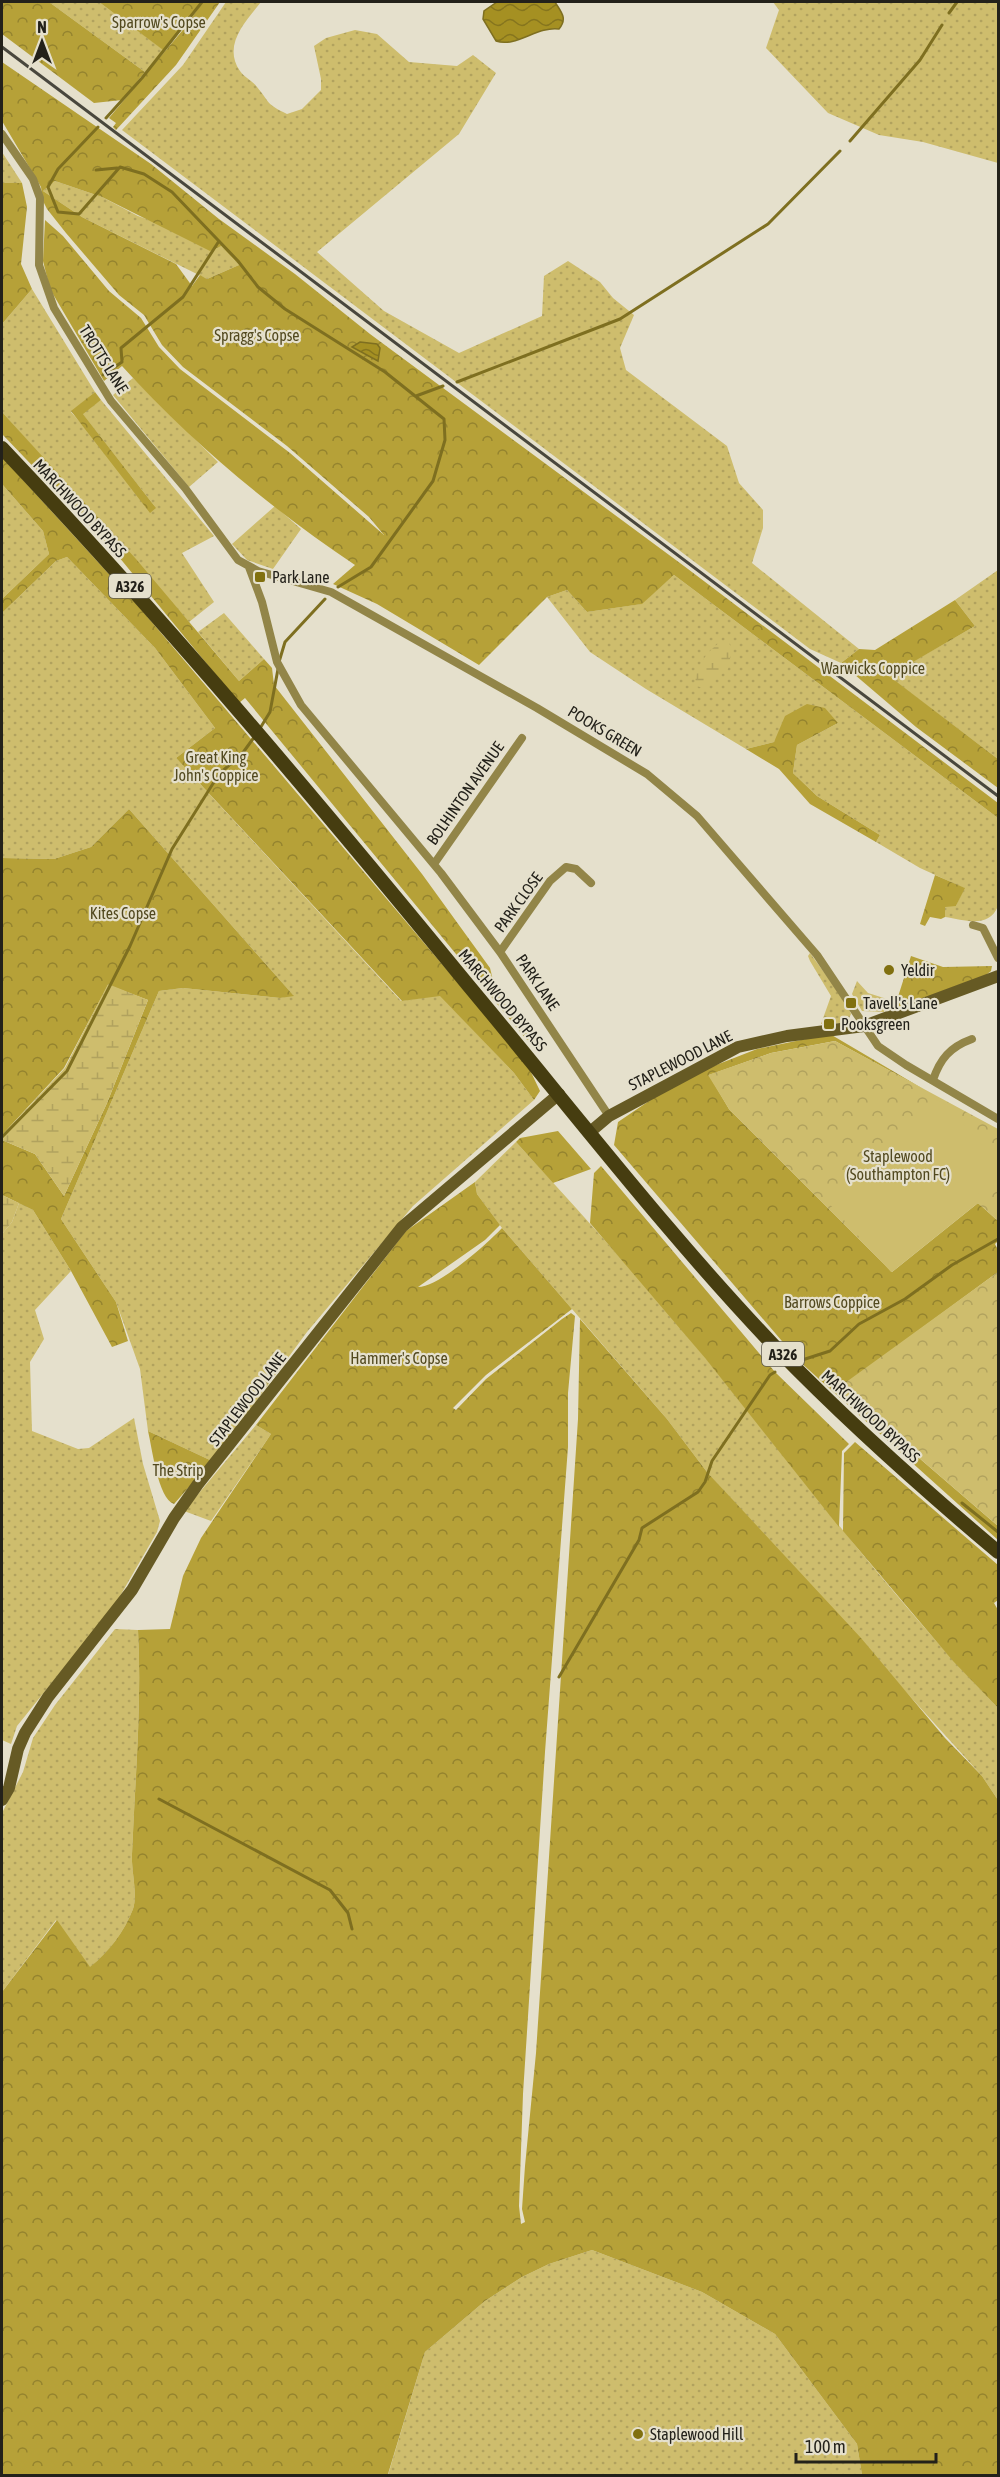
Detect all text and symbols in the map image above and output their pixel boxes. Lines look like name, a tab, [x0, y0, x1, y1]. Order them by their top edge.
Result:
north arrow	[12, 12, 72, 72]
park label: Sparrow's Copse	[112, 13, 206, 32]
text: N	[37, 18, 47, 36]
street label: TROTTS LANE	[76, 322, 132, 397]
park label: Spragg's Copse	[214, 326, 300, 345]
street label: MARCHWOOD BYPASS	[30, 455, 130, 561]
place label: Park Lane	[272, 568, 330, 586]
marker: Park Lane	[253, 570, 267, 584]
road number: A326	[109, 574, 151, 598]
park label: Warwicks Coppice	[821, 659, 925, 678]
street label: POOKS GREEN	[565, 702, 645, 760]
street label: BOLHINTON AVENUE	[423, 738, 507, 848]
park label: Great King John's Coppice	[173, 748, 259, 785]
street label: PARK CLOSE	[490, 869, 546, 935]
park label: Kites Copse	[90, 904, 156, 923]
street label: MARCHWOOD BYPASS	[455, 945, 551, 1055]
street label: PARK LANE	[513, 951, 563, 1013]
place label: Yeldir	[901, 961, 935, 979]
marker: Yeldir	[882, 963, 896, 977]
place label: Tavell's Lane	[863, 994, 938, 1012]
marker: Tavell's Lane	[844, 996, 858, 1010]
place label: Pooksgreen	[841, 1015, 910, 1034]
marker: Pooksgreen	[822, 1017, 836, 1031]
street label: STAPLEWOOD LANE	[625, 1026, 735, 1094]
park label: Staplewood (Southampton FC)	[846, 1147, 950, 1184]
park label: Barrows Coppice	[784, 1293, 880, 1312]
road number: A326	[762, 1342, 804, 1366]
street label: STAPLEWOOD LANE	[205, 1349, 289, 1449]
park label: Hammer's Copse	[350, 1349, 448, 1368]
street label: MARCHWOOD BYPASS	[818, 1366, 924, 1466]
park label: The Strip	[152, 1461, 204, 1480]
place label: Staplewood Hill	[650, 2425, 744, 2444]
scale bar	[796, 2426, 936, 2464]
marker: Staplewood Hill	[631, 2427, 645, 2441]
text: 100 m	[805, 2436, 846, 2457]

